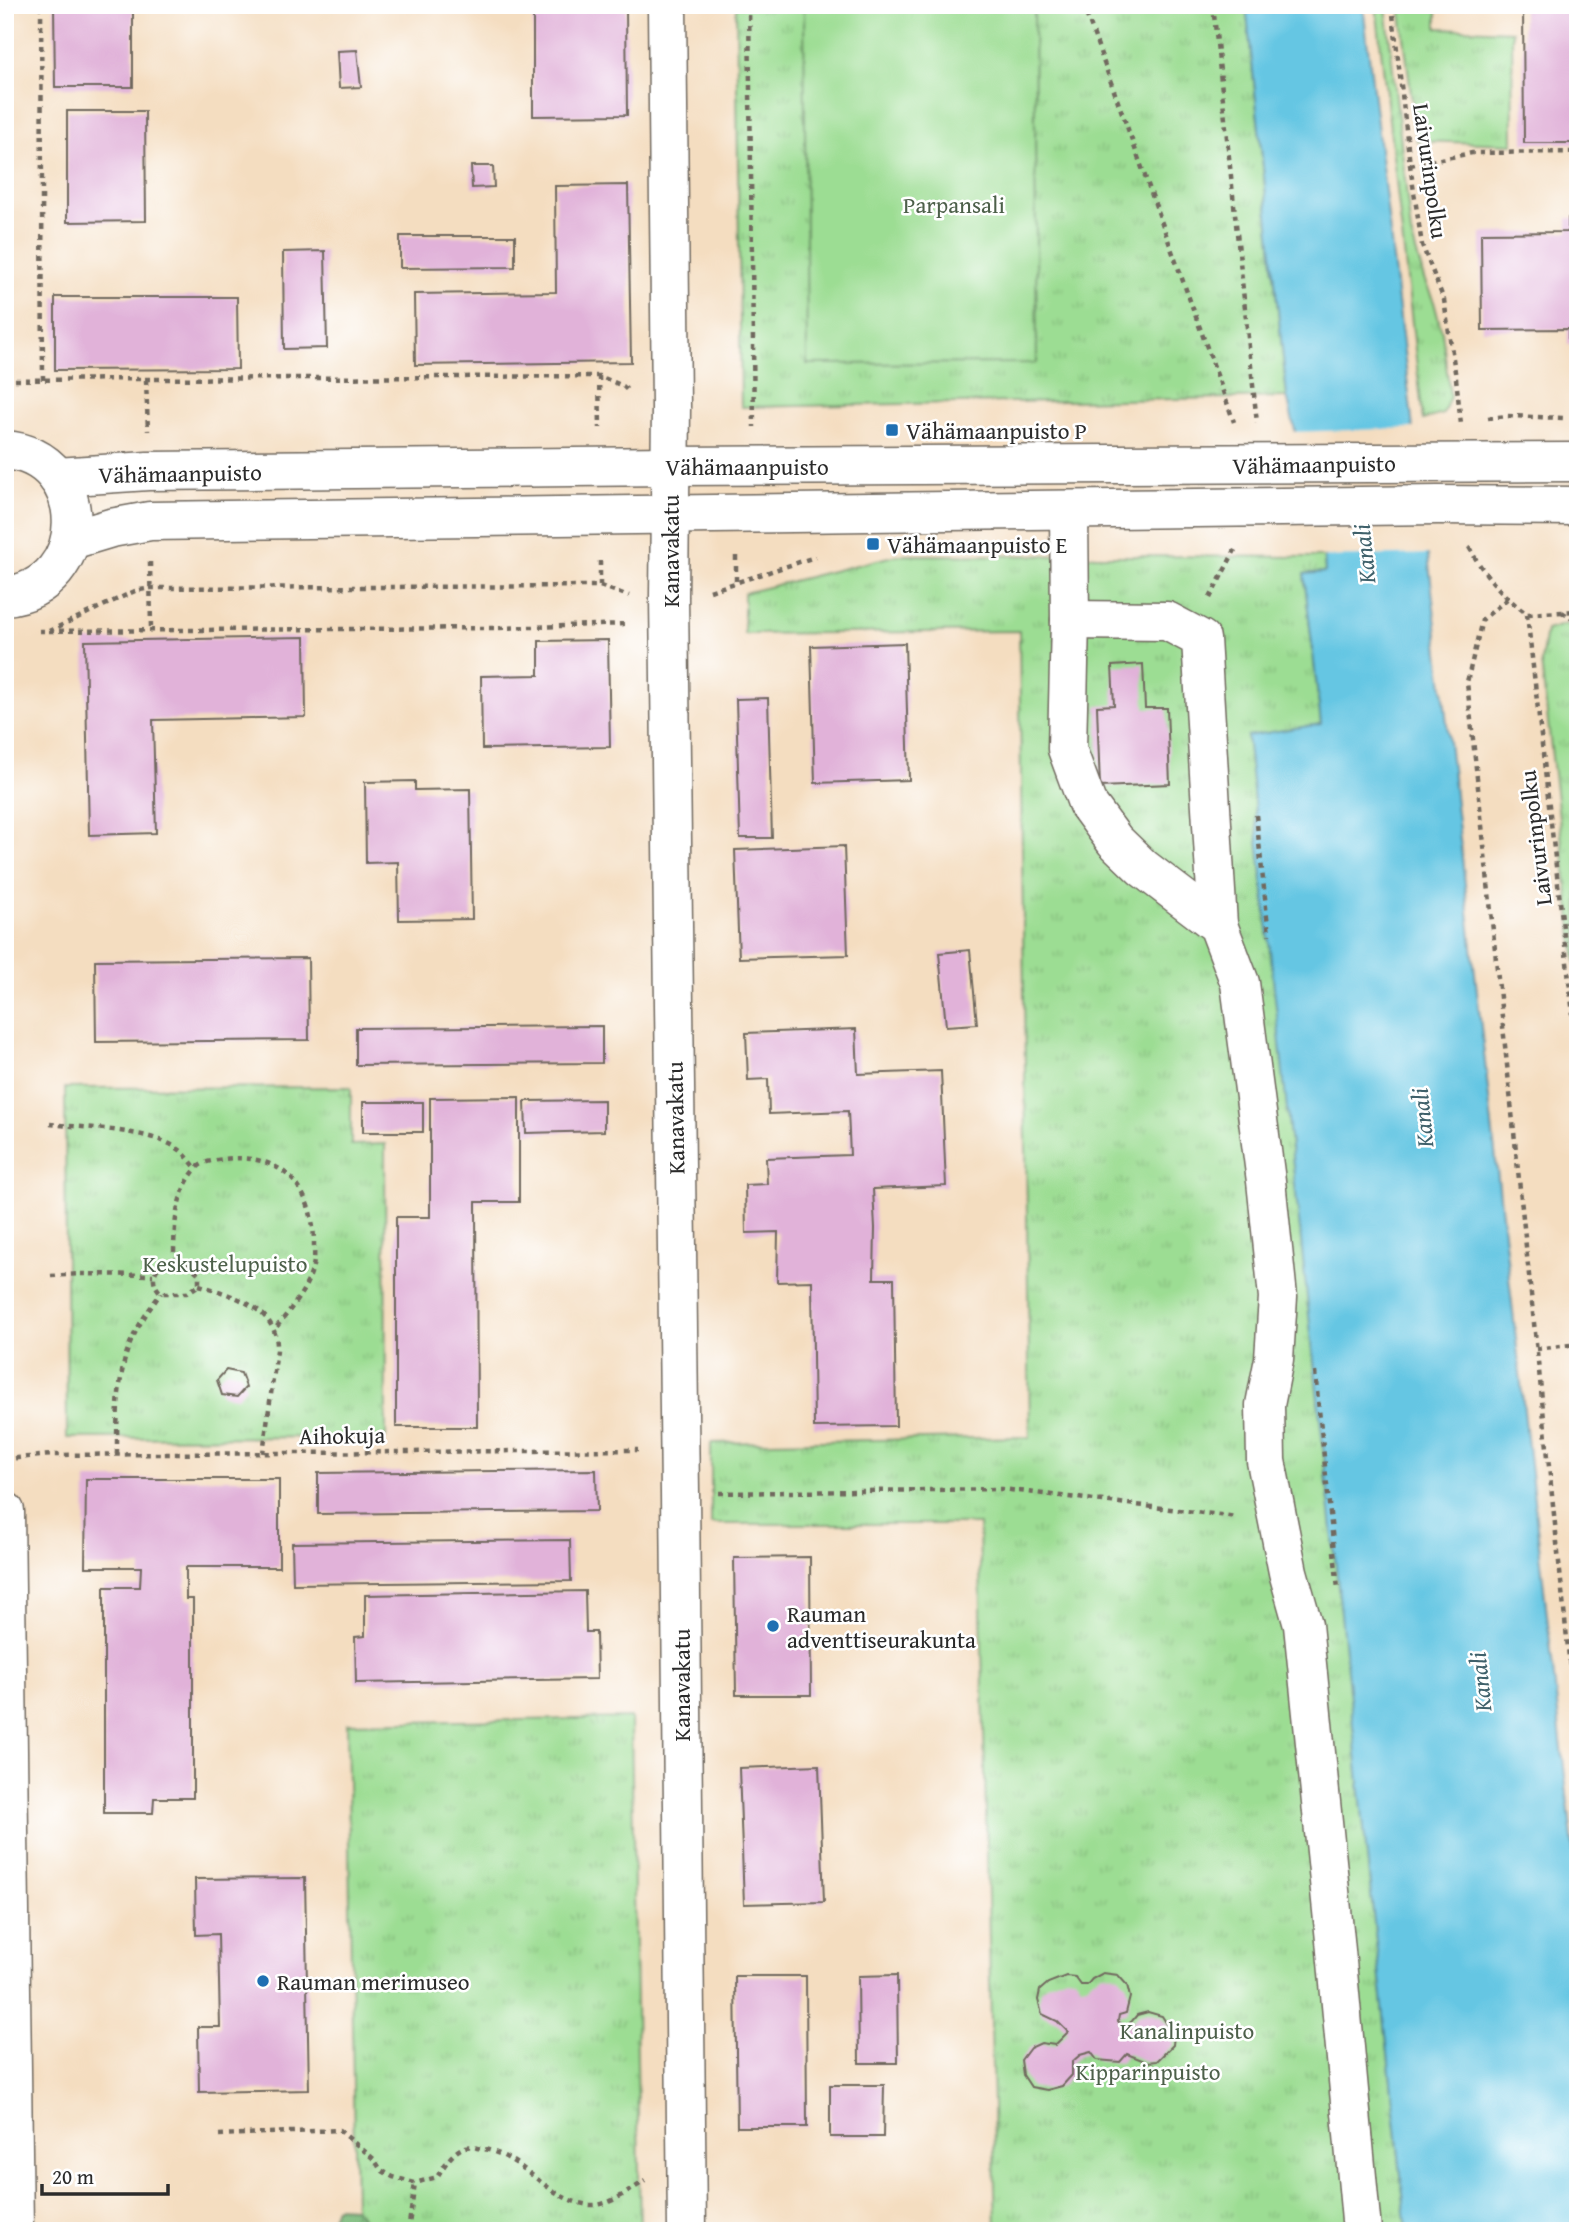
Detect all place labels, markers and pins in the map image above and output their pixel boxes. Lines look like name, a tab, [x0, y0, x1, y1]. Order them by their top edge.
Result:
place label: Vähämaanpuisto P	[906, 414, 1087, 447]
marker: Vähämaanpuisto P	[884, 422, 900, 438]
place label: Vähämaanpuisto E	[887, 528, 1067, 561]
marker: Vähämaanpuisto E	[865, 536, 881, 552]
place label: Rauman adventtiseurakunta	[787, 1597, 976, 1656]
marker: Rauman adventtiseurakunta	[765, 1618, 781, 1634]
place label: Rauman merimuseo	[277, 1965, 470, 1998]
marker: Rauman merimuseo	[255, 1973, 271, 1989]

